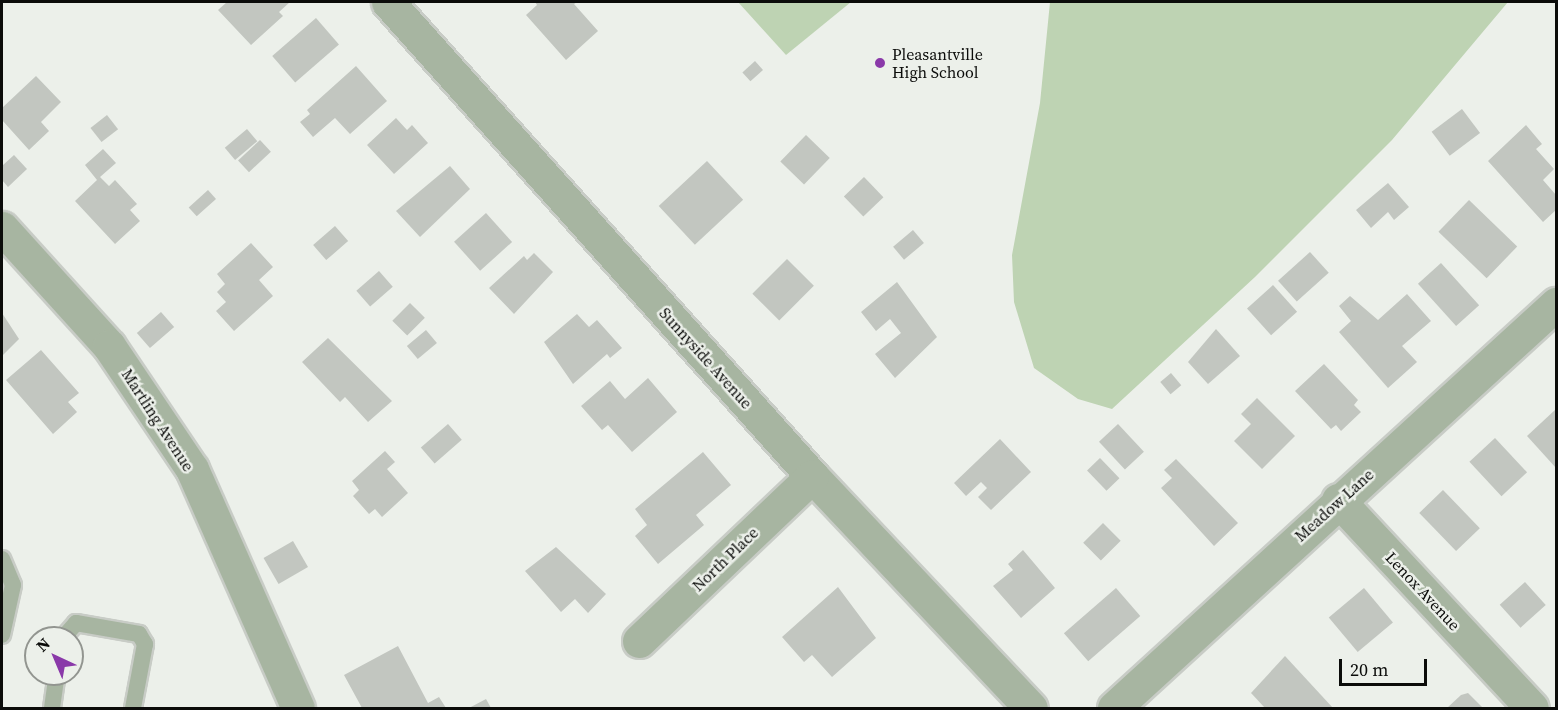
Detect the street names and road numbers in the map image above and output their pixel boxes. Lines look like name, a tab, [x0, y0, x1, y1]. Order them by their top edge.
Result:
street label: Sunnyside Avenue	[656, 303, 756, 413]
street label: Martling Avenue	[118, 365, 198, 475]
street label: Meadow Lane	[1291, 465, 1377, 545]
street label: North Place	[688, 523, 762, 595]
street label: Lenox Avenue	[1382, 548, 1464, 634]

